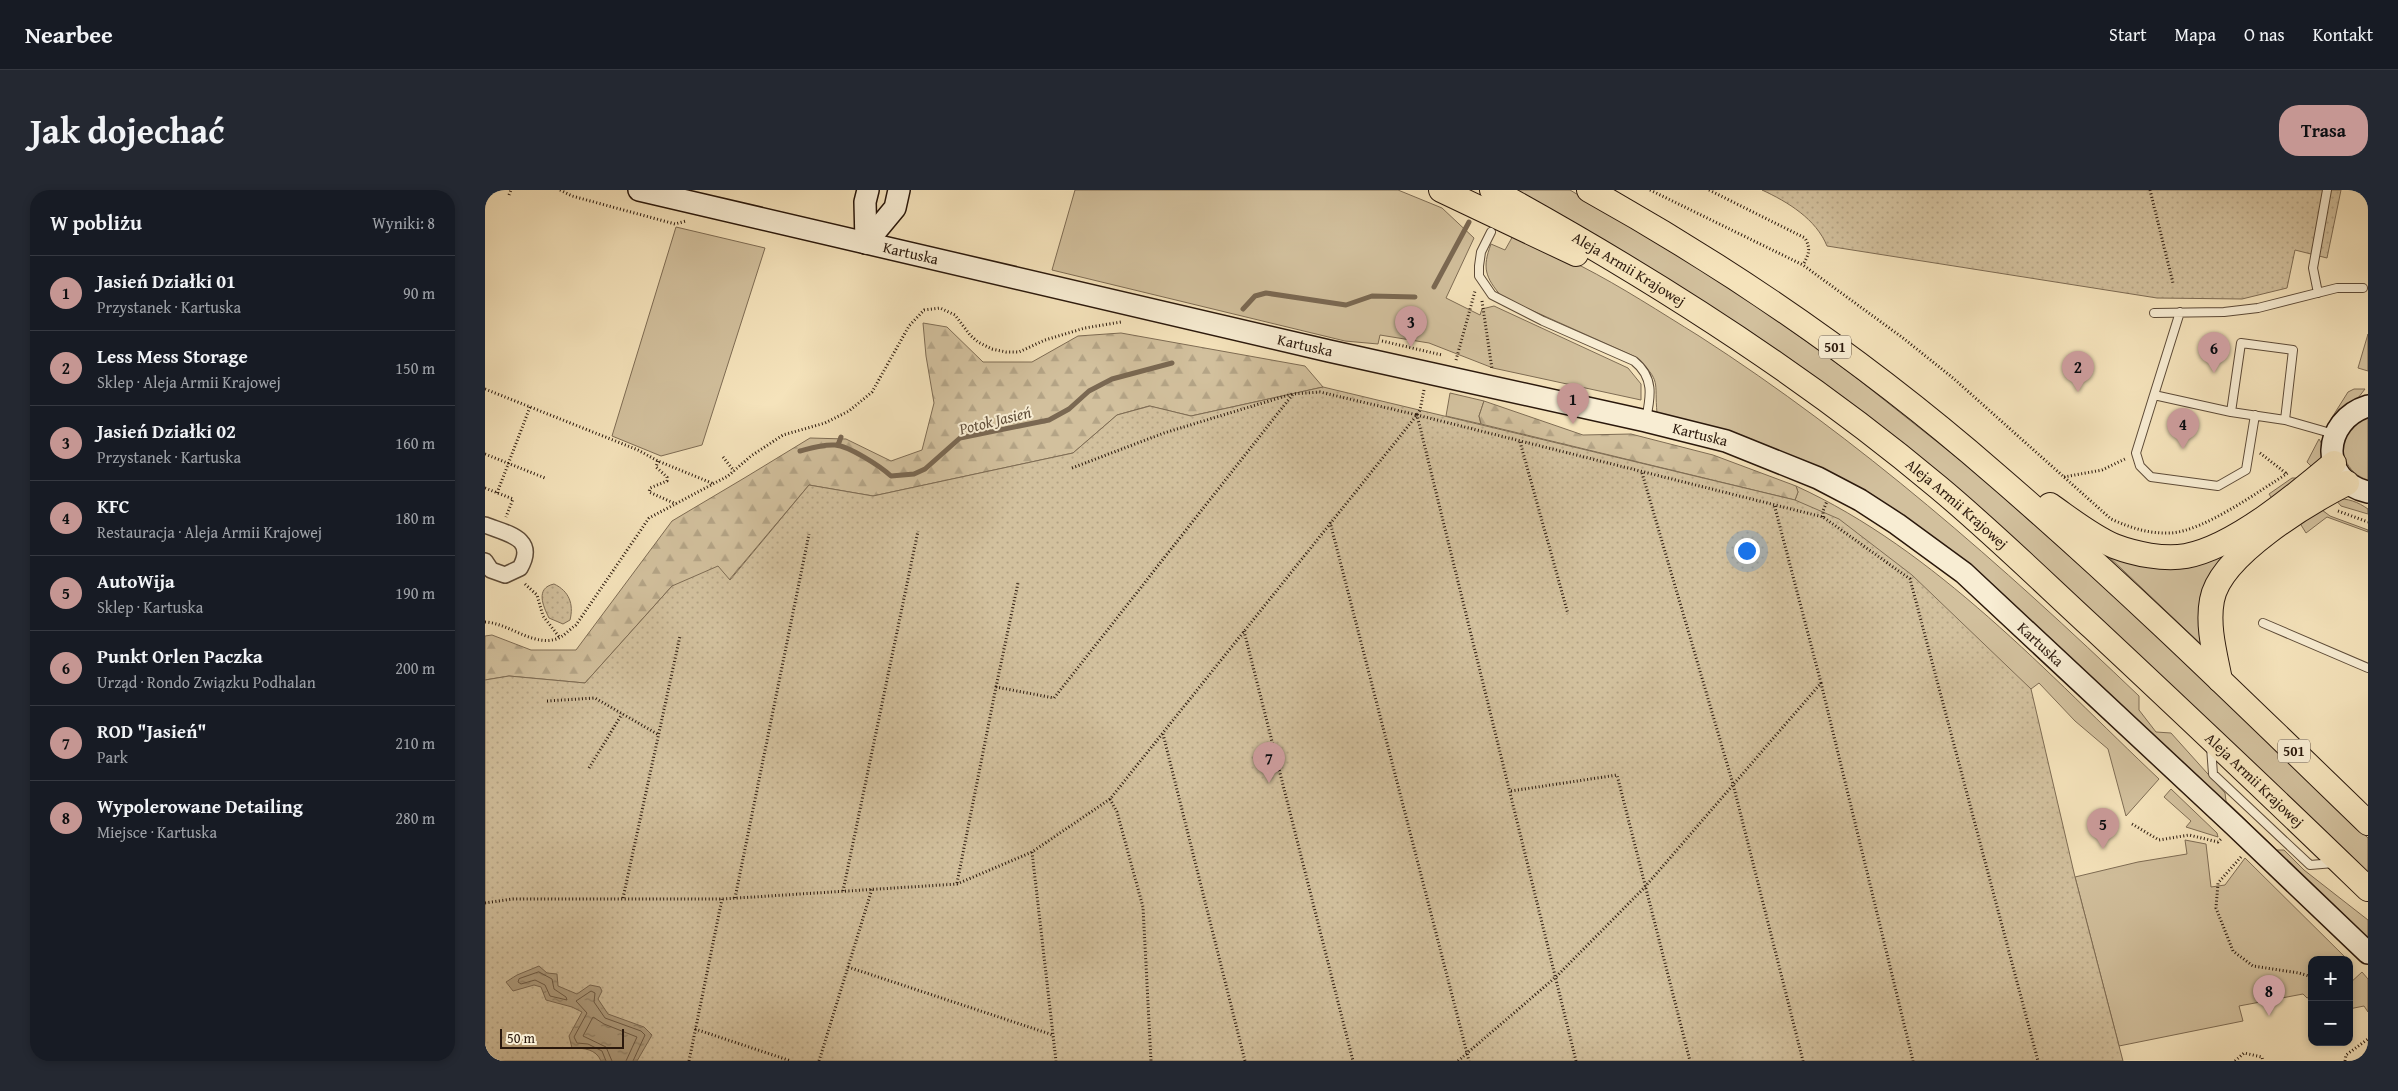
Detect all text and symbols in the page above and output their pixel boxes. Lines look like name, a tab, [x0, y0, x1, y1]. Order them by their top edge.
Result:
text: Nearbee	[25, 17, 113, 52]
text: Start	[2109, 21, 2147, 48]
text: Mapa	[2175, 21, 2216, 48]
text: O nas	[2244, 21, 2285, 48]
text: Kontakt	[2313, 21, 2373, 48]
text: Jak dojechać	[30, 105, 224, 156]
button: Trasa	[2279, 105, 2368, 156]
text: W pobliżu	[50, 207, 142, 238]
text: Wyniki: 8	[372, 211, 435, 235]
street label: Aleja Armii Krajowej	[1568, 226, 1690, 311]
street label: Kartuska	[881, 236, 941, 270]
text: Jasień Działki 01	[97, 267, 236, 295]
text: 1	[62, 281, 70, 305]
text: 90 m	[403, 281, 435, 305]
text: Przystanek · Kartuska	[97, 295, 241, 319]
pin: 3	[1395, 306, 1427, 347]
street label: Kartuska	[1275, 328, 1335, 362]
pin: 6	[2198, 332, 2230, 373]
road number: 501	[1819, 336, 1851, 358]
text: Less Mess Storage	[97, 342, 248, 370]
pin: 2	[2062, 351, 2094, 392]
text: 2	[62, 356, 70, 380]
text: 150 m	[395, 356, 435, 380]
text: Sklep · Aleja Armii Krajowej	[97, 370, 281, 394]
pin: 1	[1557, 383, 1589, 424]
water label: Potok Jasień	[955, 399, 1034, 441]
pin: 4	[2167, 408, 2199, 449]
text: Jasień Działki 02	[97, 417, 236, 445]
street label: Kartuska	[1670, 417, 1730, 451]
text: 3	[62, 431, 70, 455]
text: 160 m	[395, 431, 435, 455]
text: Przystanek · Kartuska	[97, 445, 241, 469]
street label: Aleja Armii Krajowej	[1901, 454, 2013, 554]
text: KFC	[97, 492, 130, 520]
text: 4	[62, 506, 70, 530]
text: 180 m	[395, 506, 435, 530]
text: Restauracja · Aleja Armii Krajowej	[97, 520, 322, 544]
your location	[1734, 538, 1760, 564]
text: AutoWija	[97, 567, 175, 595]
text: 5	[62, 581, 70, 605]
text: 190 m	[395, 581, 435, 605]
text: Sklep · Kartuska	[97, 595, 203, 619]
street label: Kartuska	[2013, 617, 2069, 671]
text: Punkt Orlen Paczka	[97, 642, 263, 670]
text: 6	[62, 656, 70, 680]
text: 200 m	[395, 656, 435, 680]
text: Urząd · Rondo Związku Podhalan	[97, 670, 316, 694]
text: ROD "Jasień"	[97, 717, 207, 745]
street label: Aleja Armii Krajowej	[2201, 728, 2309, 832]
text: 7	[62, 731, 70, 755]
text: 210 m	[395, 731, 435, 755]
road number: 501	[2278, 740, 2310, 762]
pin: 7	[1253, 742, 1285, 783]
text: Park	[97, 745, 128, 769]
text: Wypolerowane Detailing	[97, 792, 303, 820]
text: 8	[62, 806, 70, 830]
text: 280 m	[395, 806, 435, 830]
pin: 5	[2087, 808, 2119, 849]
text: Miejsce · Kartuska	[97, 820, 217, 844]
map controls	[2308, 956, 2353, 1046]
button: +	[2308, 956, 2353, 1001]
pin: 8	[2253, 975, 2285, 1016]
button: −	[2308, 1001, 2353, 1046]
scale bar	[500, 1026, 624, 1049]
text: 50 m	[507, 1028, 535, 1048]

